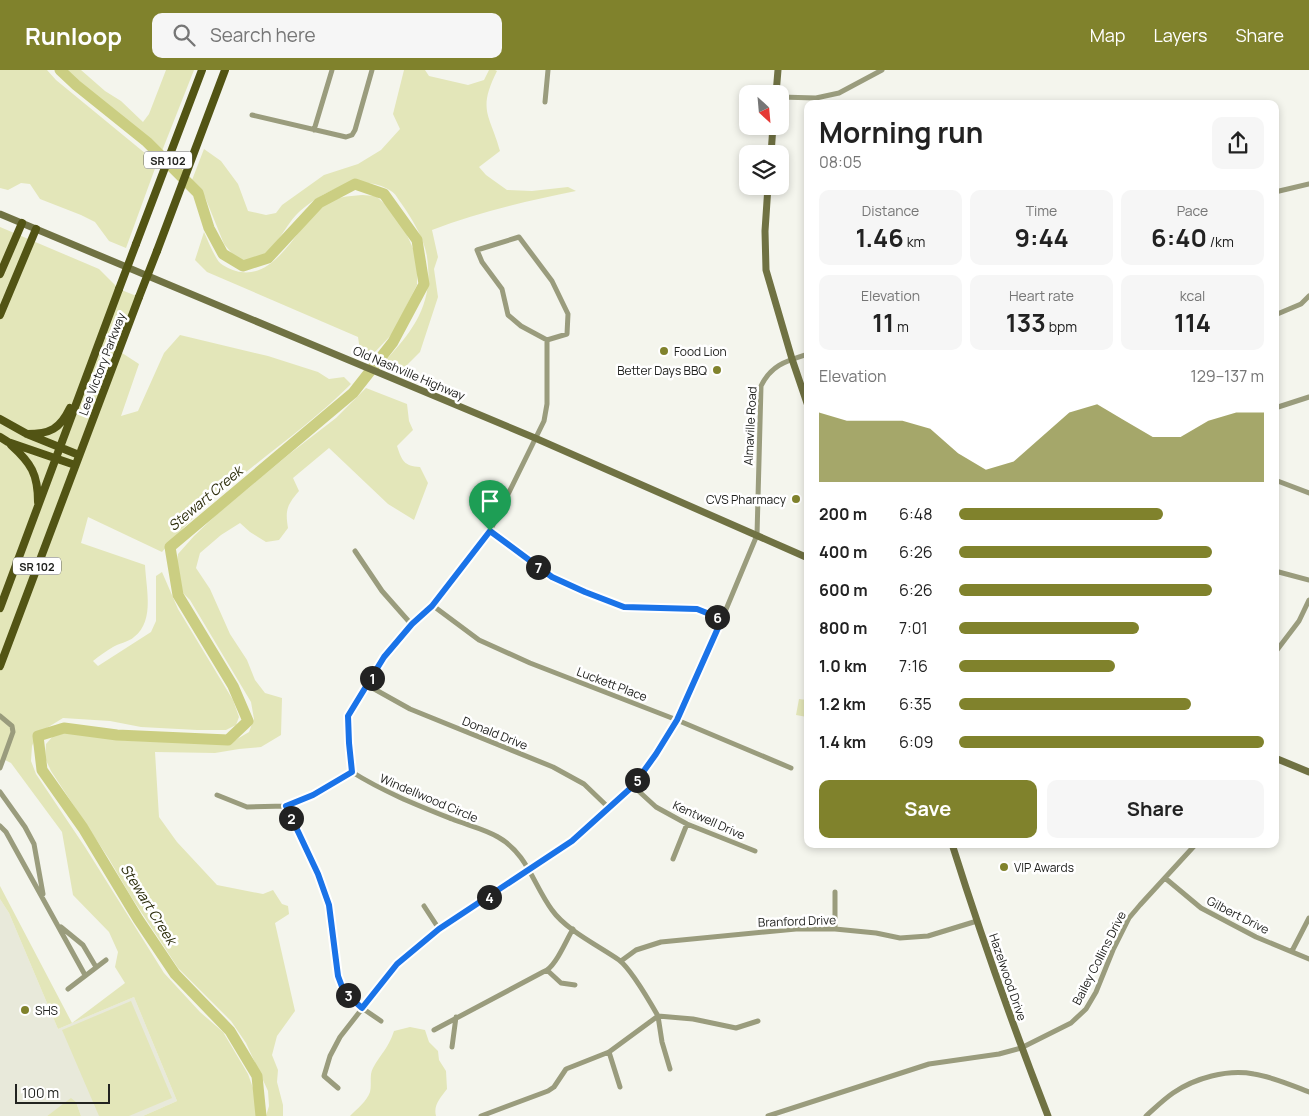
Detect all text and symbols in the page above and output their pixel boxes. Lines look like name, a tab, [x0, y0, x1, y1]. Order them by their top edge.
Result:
search box	[152, 13, 502, 58]
text: Runloop	[25, 19, 122, 52]
icon: search	[170, 21, 198, 49]
text: Search here	[210, 22, 316, 48]
text: Map	[1090, 23, 1125, 47]
text: Layers	[1153, 23, 1207, 47]
text: Share	[1235, 23, 1284, 47]
north arrow	[739, 85, 789, 135]
map controls	[739, 85, 789, 195]
text: Morning run	[819, 113, 983, 151]
button: share	[1212, 117, 1264, 169]
button: layers	[739, 145, 789, 195]
text: 08:05	[819, 151, 862, 173]
road number: SR 102	[144, 152, 192, 168]
text: Distance	[862, 201, 919, 220]
text: Time	[1026, 201, 1057, 220]
text: Pace	[1177, 201, 1208, 220]
text: 1.46	[856, 220, 904, 255]
text: 9:44	[1014, 220, 1069, 255]
text: 6:40	[1151, 220, 1207, 255]
text: km	[904, 232, 925, 251]
text: /km	[1207, 232, 1234, 251]
text: Elevation	[861, 286, 920, 305]
text: Heart rate	[1009, 286, 1074, 305]
text: kcal	[1180, 286, 1205, 305]
text: 11	[872, 305, 894, 340]
text: 133	[1006, 305, 1046, 340]
text: 114	[1174, 305, 1211, 340]
street label: Lee Victory Parkway	[75, 309, 130, 418]
text: m	[894, 317, 909, 336]
text: bpm	[1046, 317, 1077, 336]
street label: Old Nashville Highway	[350, 342, 468, 405]
place label: Food Lion	[674, 343, 727, 360]
marker: Food Lion	[658, 345, 670, 357]
place label: Better Days BBQ	[617, 362, 707, 379]
marker: Better Days BBQ	[711, 364, 723, 376]
text: Elevation	[819, 365, 887, 387]
text: 129–137 m	[1191, 365, 1264, 387]
street label: Almaville Road	[739, 386, 761, 466]
water label: Stewart Creek	[164, 460, 248, 535]
pin	[469, 480, 511, 531]
icon: arrive	[476, 487, 504, 515]
place label: CVS Pharmacy	[706, 491, 787, 508]
marker: CVS Pharmacy	[790, 493, 802, 505]
text: 200 m	[819, 503, 867, 525]
text: 6:48	[899, 503, 932, 525]
text: 400 m	[819, 541, 867, 563]
text: 6:26	[899, 541, 933, 563]
pin: 7	[526, 554, 550, 580]
road number: SR 102	[13, 558, 61, 574]
text: 7	[535, 558, 542, 577]
text: 600 m	[819, 579, 868, 601]
text: 6:26	[899, 579, 933, 601]
pin: 6	[704, 604, 730, 630]
text: 6	[713, 608, 722, 627]
text: 800 m	[819, 617, 867, 639]
text: 7:01	[899, 617, 928, 639]
text: 1.0 km	[819, 655, 867, 677]
text: 7:16	[899, 655, 928, 677]
street label: Luckett Place	[574, 663, 650, 705]
pin: 1	[360, 666, 384, 690]
text: 1	[369, 669, 376, 688]
text: 1.2 km	[819, 693, 866, 715]
text: 6:35	[899, 693, 932, 715]
street label: Donald Drive	[460, 712, 530, 754]
text: 1.4 km	[819, 731, 866, 753]
text: 6:09	[899, 731, 933, 753]
pin: 5	[624, 768, 650, 792]
street label: Windellwood Circle	[377, 770, 481, 826]
text: 5	[633, 771, 642, 790]
button: Save	[819, 780, 1037, 838]
button: Share	[1047, 780, 1264, 838]
street label: Kentwell Drive	[670, 796, 748, 844]
pin: 2	[278, 806, 304, 830]
text: 2	[287, 809, 296, 828]
place label: VIP Awards	[1014, 859, 1074, 876]
water label: Stewart Creek	[117, 860, 182, 950]
marker: VIP Awards	[998, 861, 1010, 873]
pin: 4	[476, 884, 502, 910]
text: 4	[485, 888, 494, 907]
street label: Gilbert Drive	[1204, 892, 1272, 938]
street label: Bailey Collins Drive	[1068, 908, 1130, 1008]
street label: Branford Drive	[758, 911, 836, 931]
street label: Hazelwood Drive	[985, 931, 1031, 1023]
pin: 3	[336, 982, 360, 1008]
text: 3	[344, 986, 353, 1005]
place label: SHS	[35, 1002, 58, 1019]
marker: SHS	[19, 1004, 31, 1016]
scale bar	[15, 1081, 110, 1104]
text: 100 m	[22, 1083, 59, 1102]

